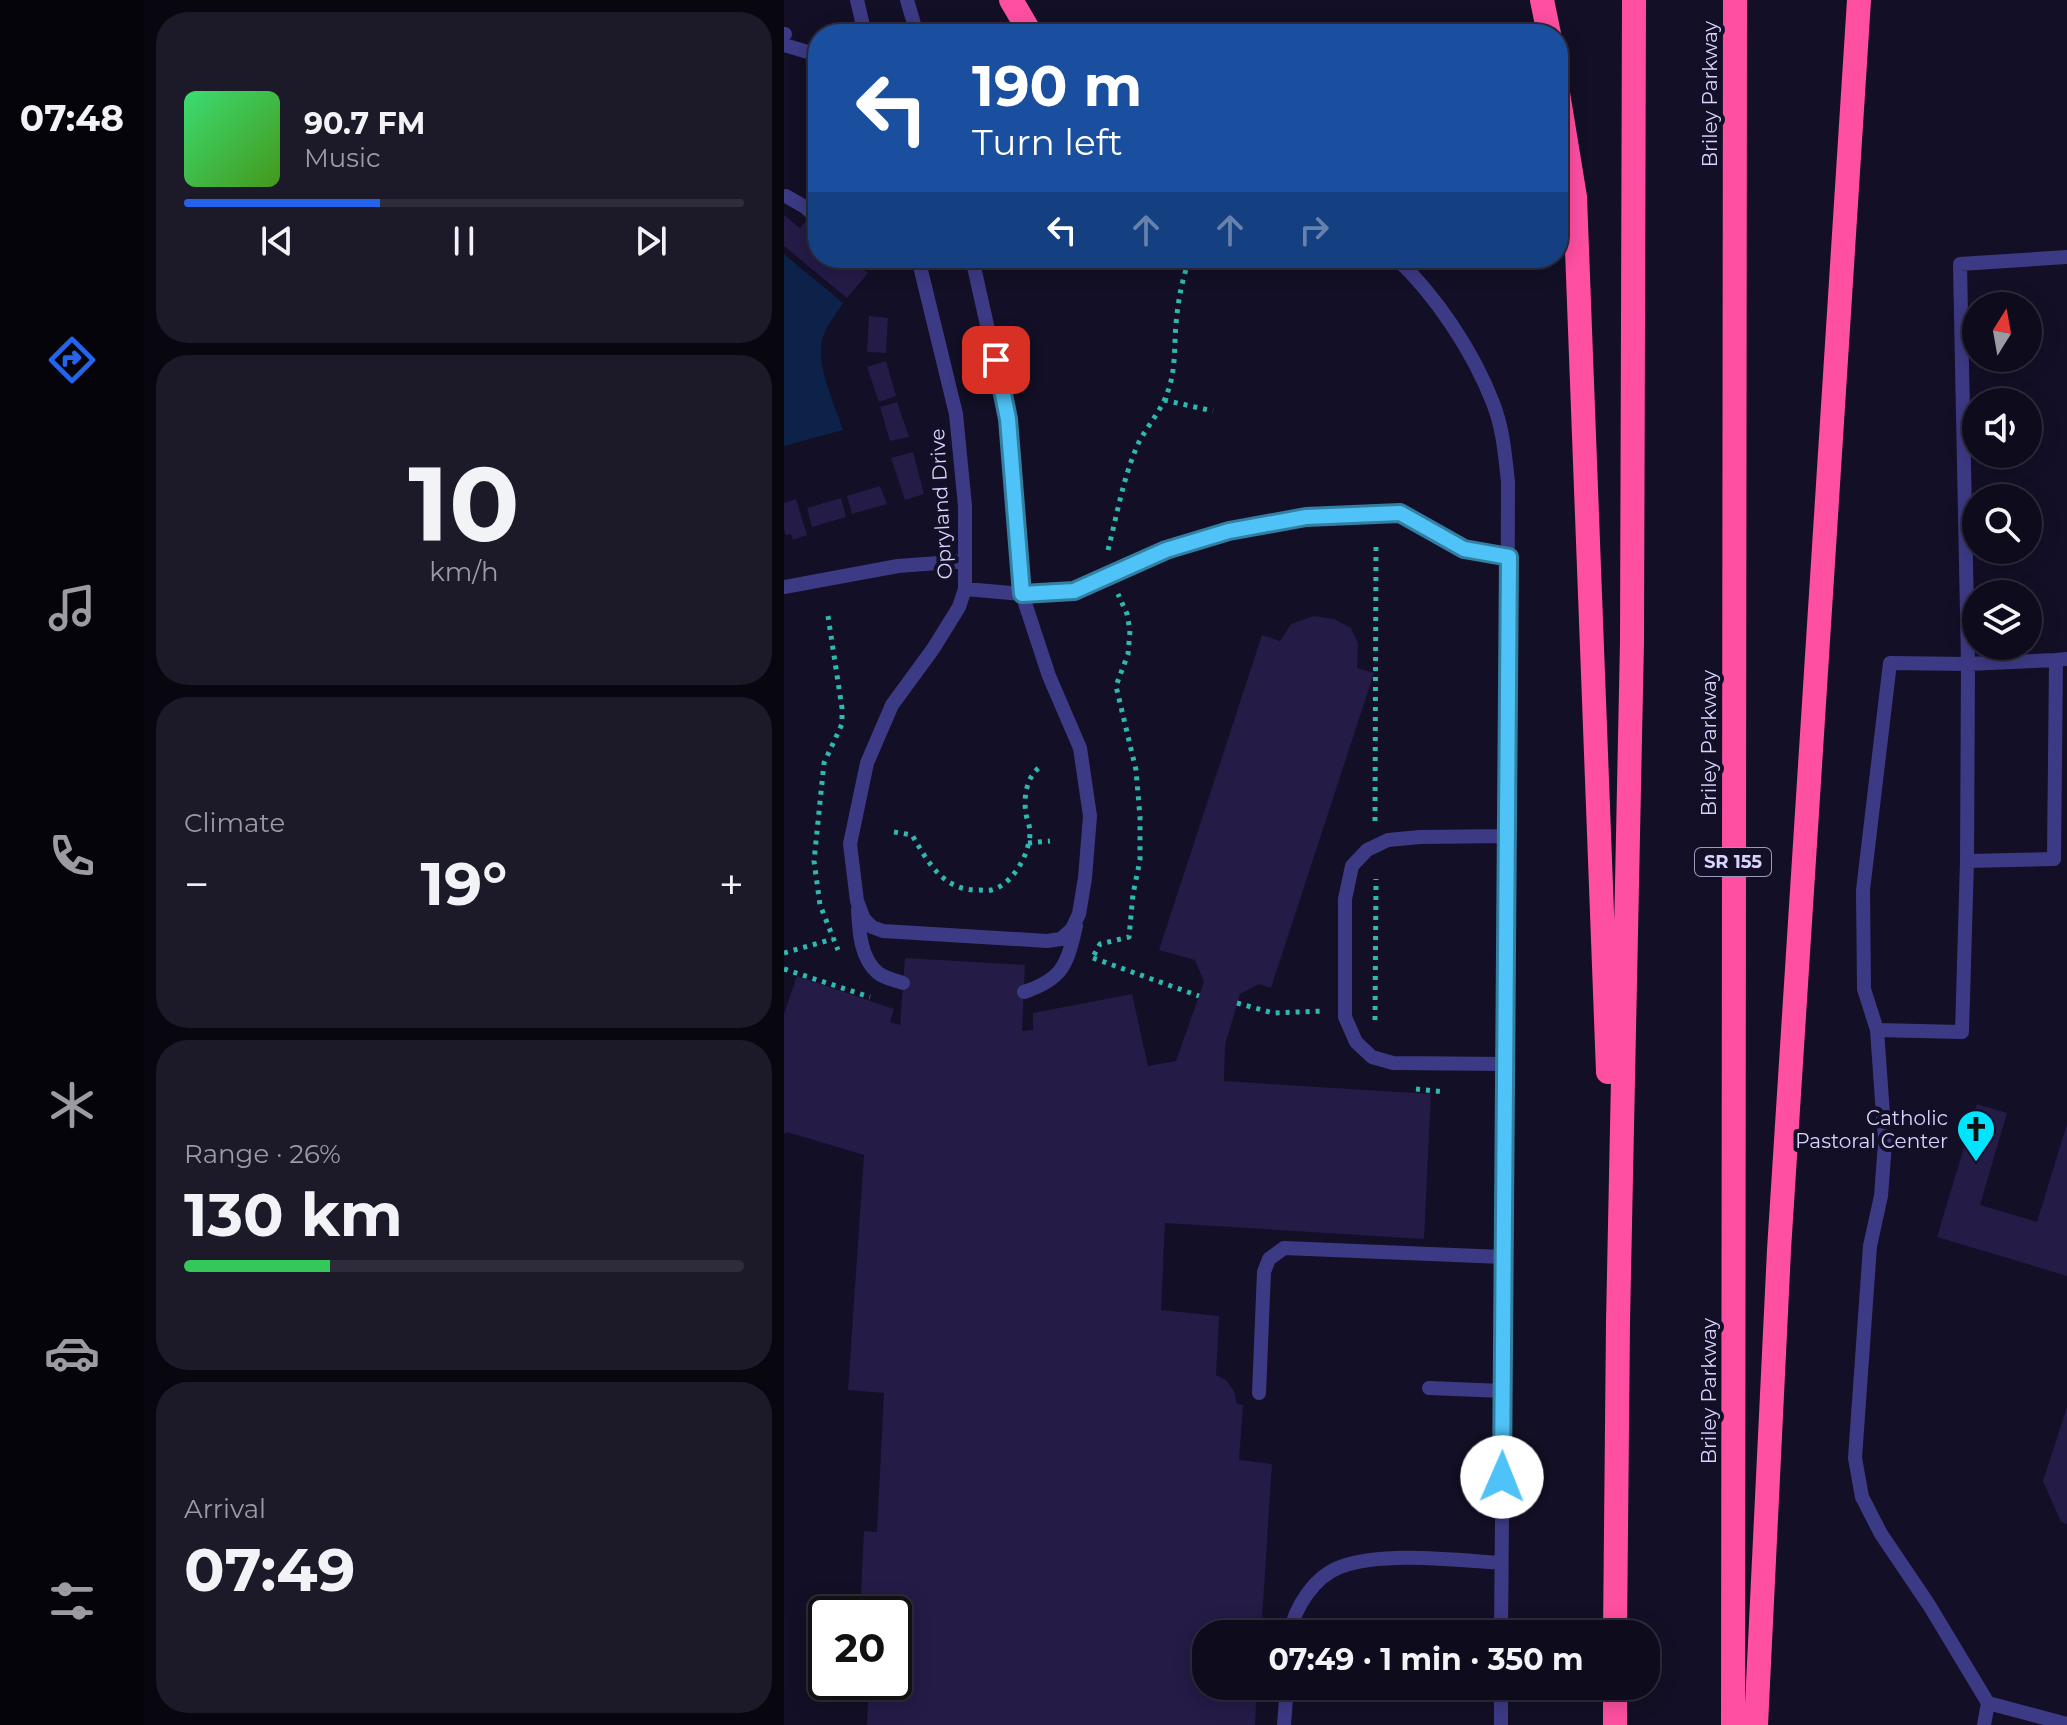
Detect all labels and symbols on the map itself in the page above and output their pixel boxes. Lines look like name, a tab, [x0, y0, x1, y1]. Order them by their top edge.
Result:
street label: Briley Parkway	[1698, 21, 1722, 167]
north arrow	[1962, 292, 2042, 372]
pin	[962, 326, 1030, 394]
street label: Opryland Drive	[925, 428, 957, 580]
street label: Briley Parkway	[1697, 670, 1721, 816]
road number: SR 155	[1695, 848, 1771, 876]
place label: Catholic Pastoral Center	[1795, 1106, 1948, 1153]
church icon: Catholic Pastoral Center	[1955, 1108, 1997, 1163]
street label: Briley Parkway	[1697, 1318, 1721, 1464]
position arrow	[1460, 1435, 1544, 1519]
speed limit sign: 20	[808, 1596, 912, 1700]

